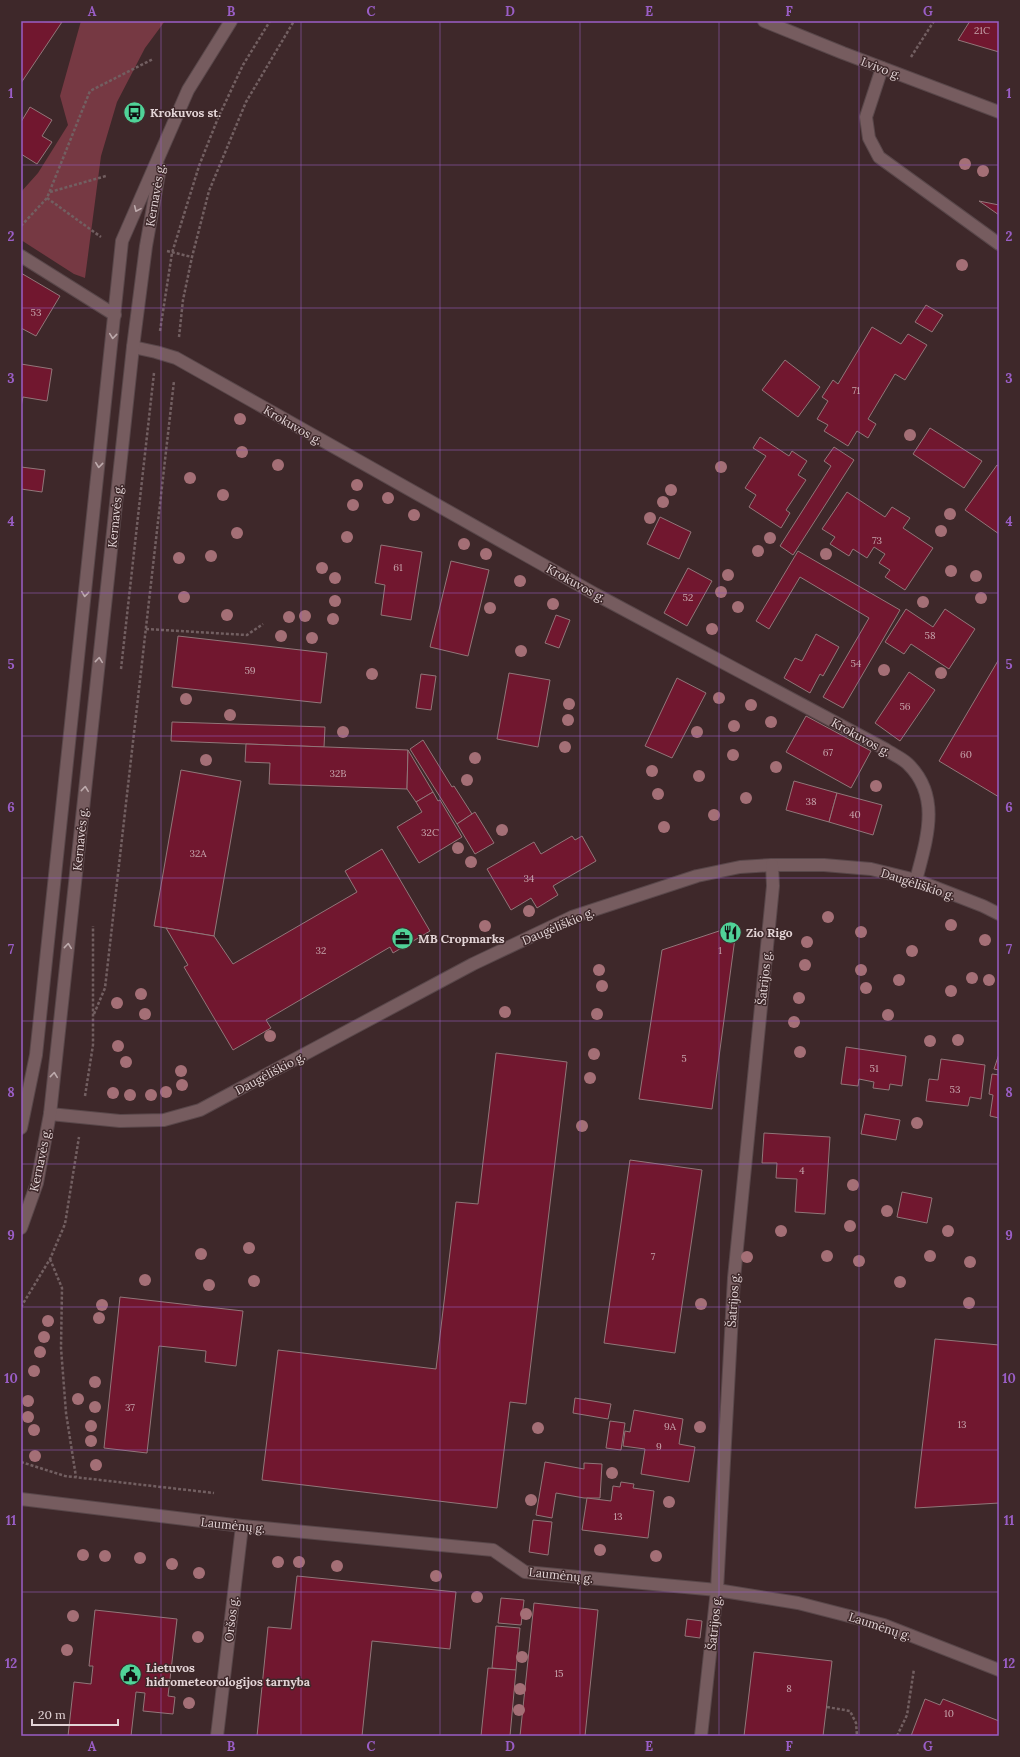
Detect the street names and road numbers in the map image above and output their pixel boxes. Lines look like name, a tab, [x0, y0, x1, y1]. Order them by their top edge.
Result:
street label: Lvivo g.	[859, 54, 903, 82]
street label: Kernavės g.	[142, 162, 168, 228]
street label: Krokuvos g.	[261, 402, 325, 448]
street label: Kernavės g.	[104, 483, 126, 549]
street label: Krokuvos g.	[544, 561, 608, 605]
street label: Krokuvos g.	[829, 715, 893, 759]
street label: Kernavės g.	[69, 806, 91, 872]
street label: Daugėliškio g.	[879, 865, 957, 903]
street label: Daugėliškio g.	[520, 904, 596, 948]
street label: Šatrijos g.	[754, 950, 774, 1006]
street label: Daugėliškio g.	[232, 1048, 308, 1098]
street label: Kernavės g.	[26, 1127, 54, 1193]
street label: Šatrijos g.	[724, 1272, 742, 1328]
street label: Laumėnų g.	[200, 1514, 266, 1536]
street label: Laumėnų g.	[528, 1564, 594, 1586]
street label: Oršos g.	[221, 1595, 241, 1643]
street label: Šatrijos g.	[704, 1595, 724, 1651]
street label: Laumėnų g.	[847, 1609, 913, 1643]

